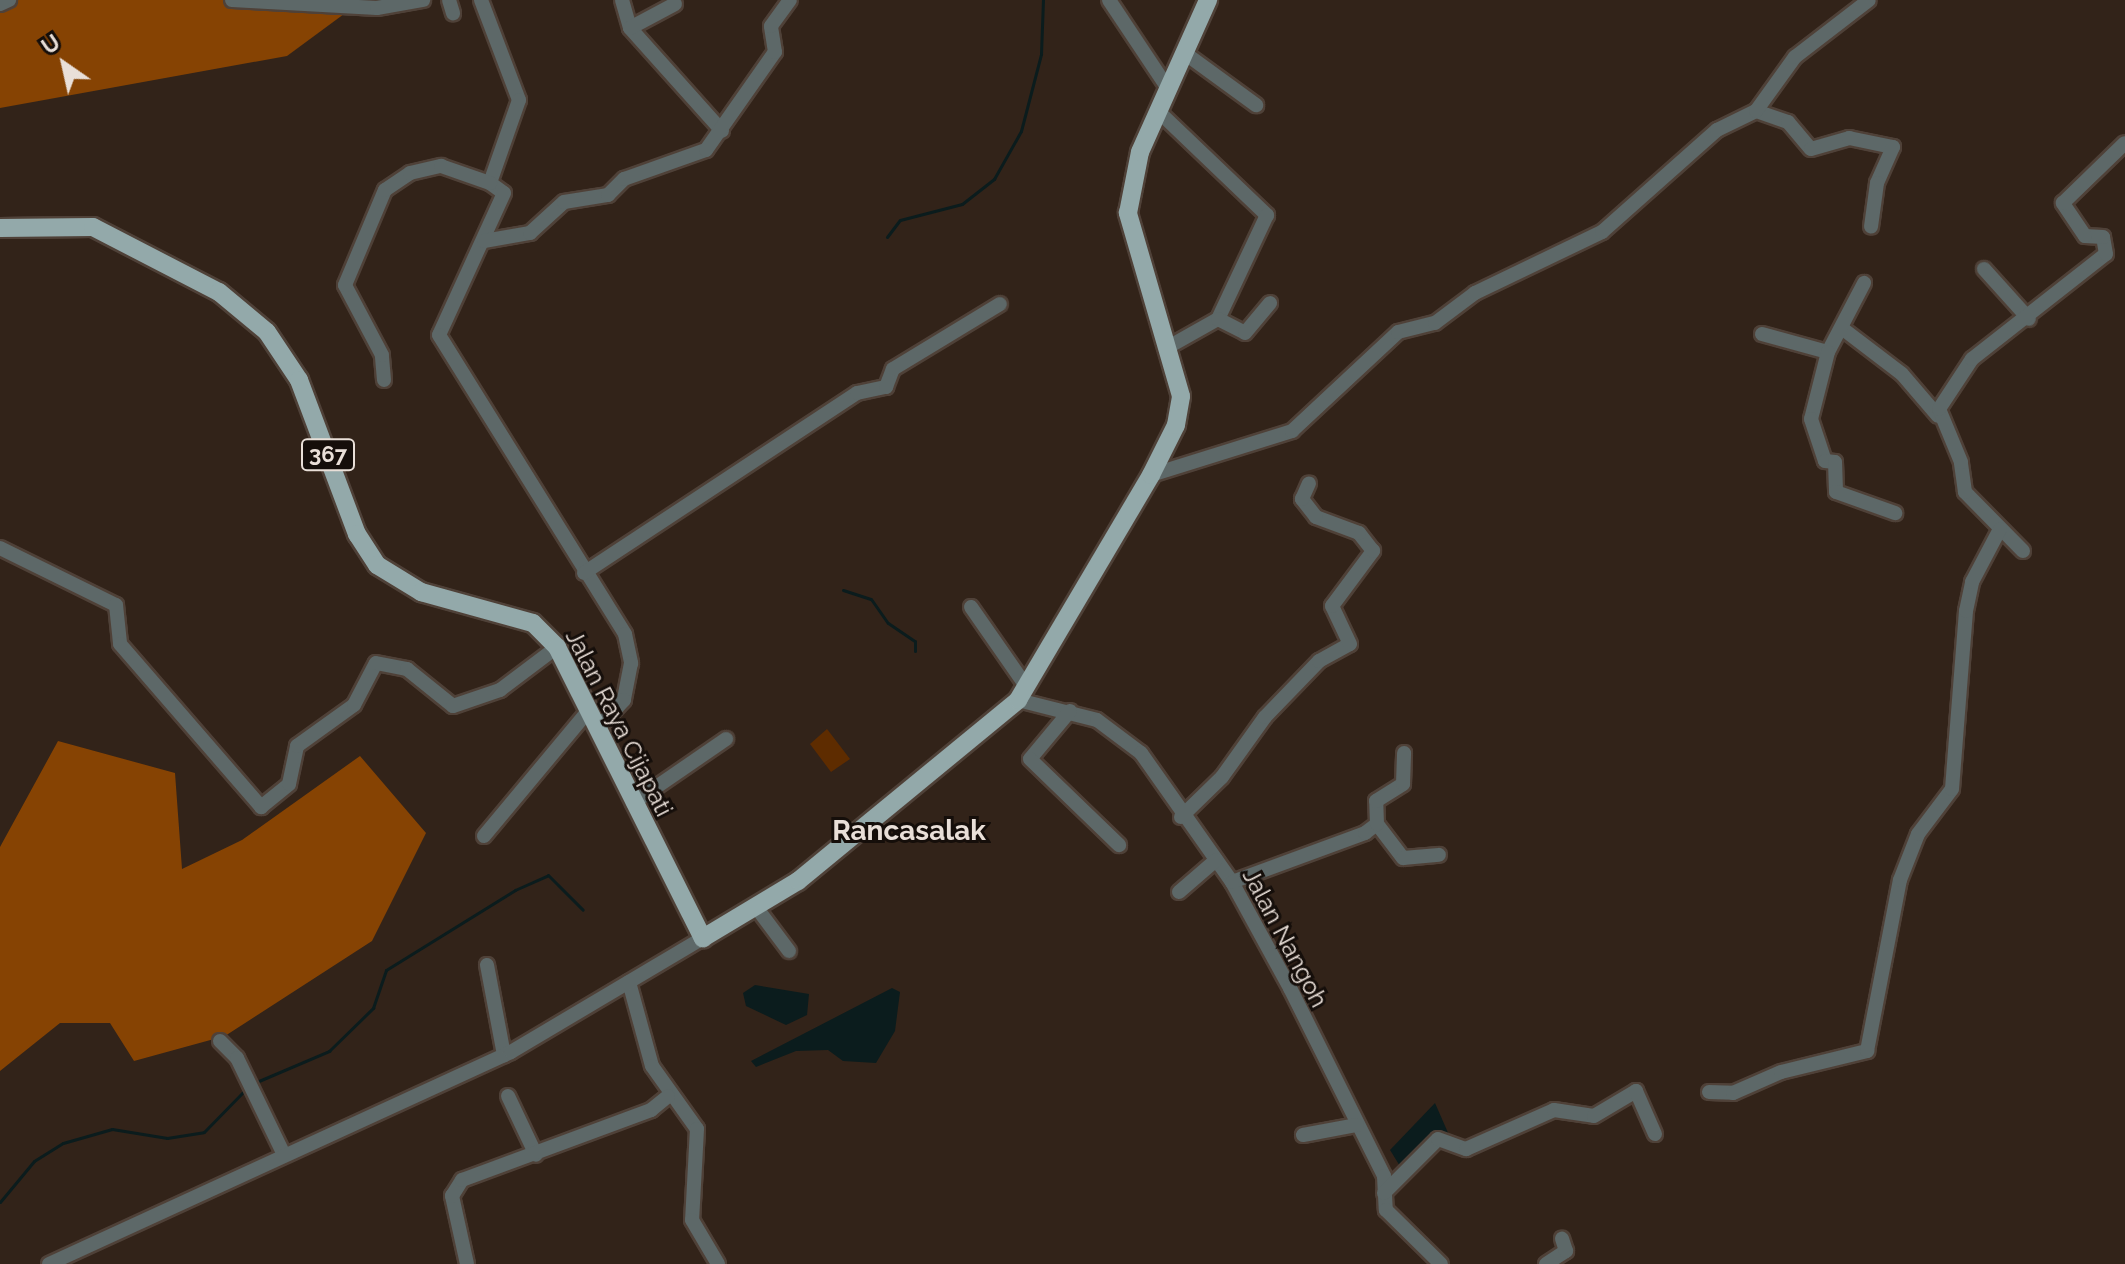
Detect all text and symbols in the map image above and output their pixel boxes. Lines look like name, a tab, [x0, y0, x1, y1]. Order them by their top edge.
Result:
north arrow	[24, 24, 104, 104]
text: U	[36, 29, 65, 60]
road number: 367	[300, 437, 356, 473]
street label: Jalan Raya Cijapati	[560, 625, 678, 821]
district label: Rancasalak	[832, 814, 986, 848]
street label: Jalan Nangoh	[1236, 864, 1334, 1012]

